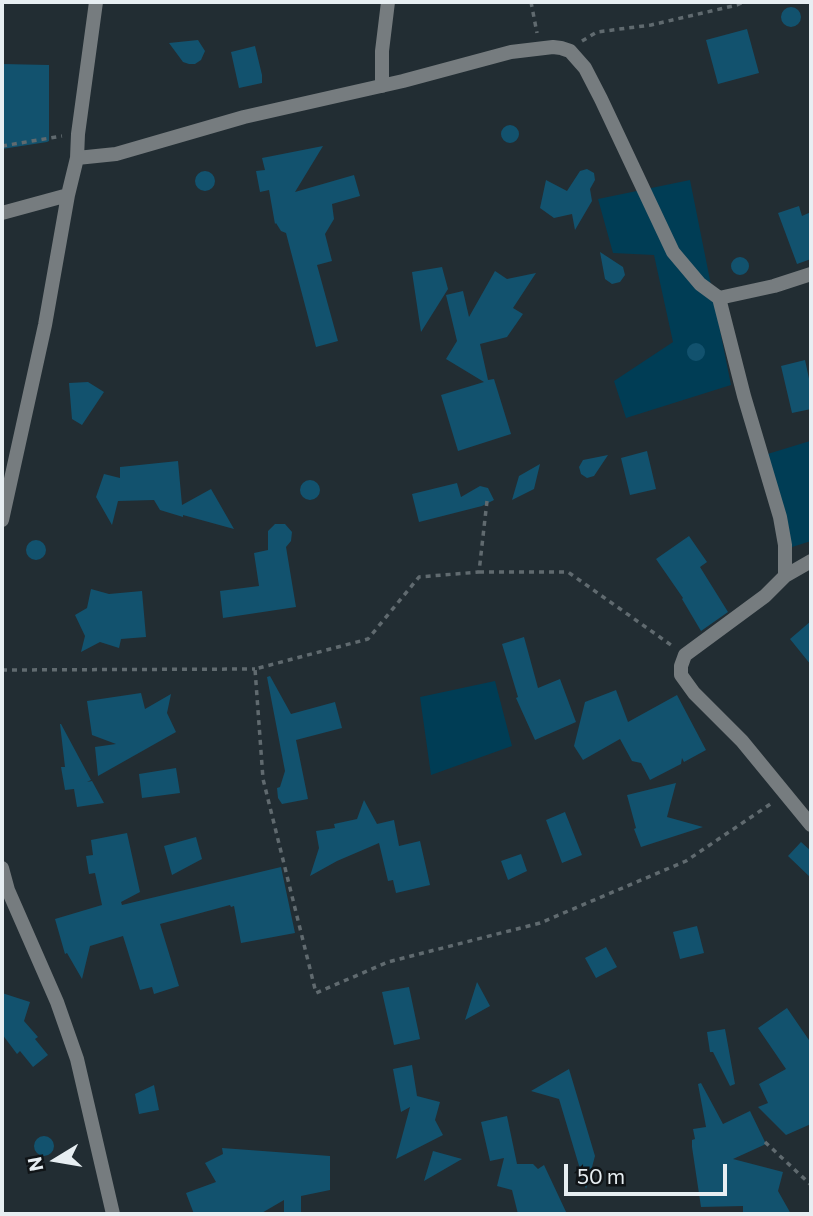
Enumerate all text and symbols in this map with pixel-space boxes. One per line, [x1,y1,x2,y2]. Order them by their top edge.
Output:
north arrow [21,1125,91,1195]
scale bar [568,1150,731,1194]
text: N [22,1155,48,1173]
text: 50 m [577,1163,625,1188]

